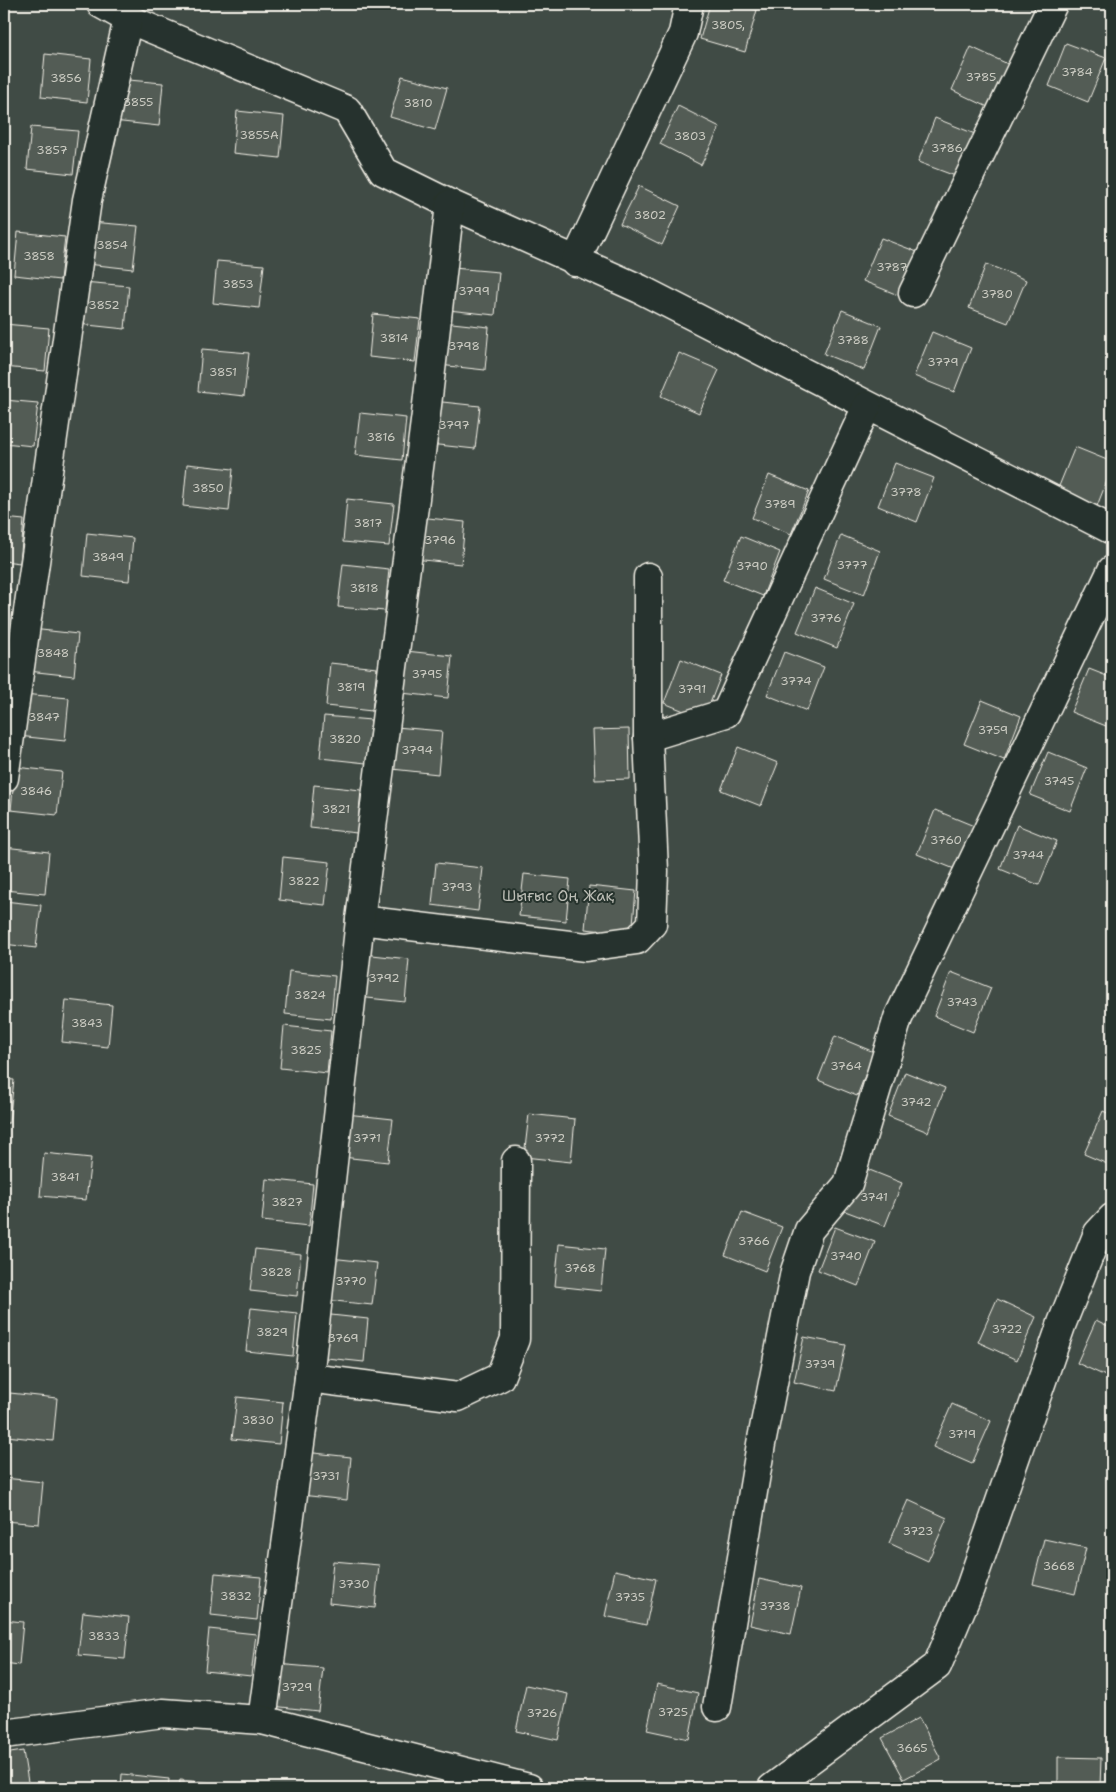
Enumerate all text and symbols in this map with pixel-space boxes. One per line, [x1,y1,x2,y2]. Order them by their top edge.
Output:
house number: 3805, [711,17,745,33]
house number: 3784 [1061,64,1093,80]
house number: 3785 [966,69,996,85]
house number: 3856 [50,70,82,86]
house number: 3855 [123,94,153,110]
house number: 3810 [403,95,433,111]
house number: 3855А [239,127,279,143]
house number: 3803 [674,128,706,144]
house number: 3786 [931,140,963,156]
house number: 3857 [36,142,68,158]
house number: 3802 [634,207,666,223]
house number: 3854 [96,237,128,253]
house number: 3858 [23,248,55,264]
house number: 3787 [876,259,908,275]
house number: 3853 [222,276,254,292]
house number: 3799 [458,283,490,299]
house number: 3780 [981,286,1013,302]
house number: 3852 [88,297,120,313]
house number: 3814 [380,330,408,346]
house number: 3788 [837,332,869,348]
house number: 3798 [448,338,480,354]
house number: 3779 [927,354,959,370]
house number: 3851 [209,364,237,380]
house number: 3797 [438,417,470,433]
house number: 3816 [366,429,396,445]
house number: 3850 [192,480,224,496]
house number: 3778 [890,484,922,500]
house number: 3789 [764,496,796,512]
house number: 3817 [354,515,382,531]
house number: 3796 [424,532,456,548]
house number: 3849 [92,549,124,565]
house number: 3777 [836,557,868,573]
house number: 3790 [736,558,768,574]
house number: 3818 [349,580,379,596]
house number: 3776 [810,610,842,626]
house number: 3848 [37,645,69,661]
house number: 3795 [412,666,442,682]
house number: 3774 [780,673,812,689]
house number: 3819 [337,679,365,695]
house number: 3791 [678,681,706,697]
house number: 3847 [28,709,60,725]
house number: 3759 [978,722,1008,738]
house number: 3820 [329,731,361,747]
house number: 3794 [401,742,433,758]
house number: 3745 [1044,773,1074,789]
house number: 3846 [20,783,52,799]
house number: 3821 [322,801,350,817]
house number: 3760 [930,832,962,848]
house number: 3744 [1012,847,1044,863]
house number: 3822 [288,873,320,889]
house number: 3793 [441,879,473,895]
park label: Шығыс Оң Жақ [502,886,615,906]
house number: 3792 [368,970,400,986]
house number: 3824 [294,987,326,1003]
house number: 3743 [946,994,978,1010]
house number: 3843 [71,1015,103,1031]
house number: 3825 [290,1042,322,1058]
house number: 3764 [830,1058,862,1074]
house number: 3742 [900,1094,932,1110]
house number: 3771 [353,1130,381,1146]
house number: 3772 [535,1130,565,1146]
house number: 3841 [51,1169,79,1185]
house number: 3741 [860,1189,888,1205]
house number: 3827 [271,1194,303,1210]
house number: 3766 [738,1233,770,1249]
house number: 3740 [830,1248,862,1264]
house number: 3768 [564,1260,596,1276]
house number: 3828 [260,1264,292,1280]
house number: 3770 [335,1273,367,1289]
house number: 3722 [992,1321,1022,1337]
house number: 3829 [256,1324,288,1340]
house number: 3769 [327,1330,359,1346]
house number: 3739 [804,1356,836,1372]
house number: 3830 [242,1412,274,1428]
house number: 3719 [948,1426,976,1442]
house number: 3731 [312,1468,340,1484]
house number: 3723 [903,1523,933,1539]
house number: 3668 [1043,1558,1075,1574]
house number: 3730 [338,1576,370,1592]
house number: 3832 [220,1588,252,1604]
house number: 3735 [615,1589,645,1605]
house number: 3738 [759,1598,791,1614]
house number: 3833 [88,1628,120,1644]
house number: 3729 [282,1679,312,1695]
house number: 3725 [658,1704,688,1720]
house number: 3726 [526,1705,558,1721]
house number: 3665 [896,1740,928,1756]

